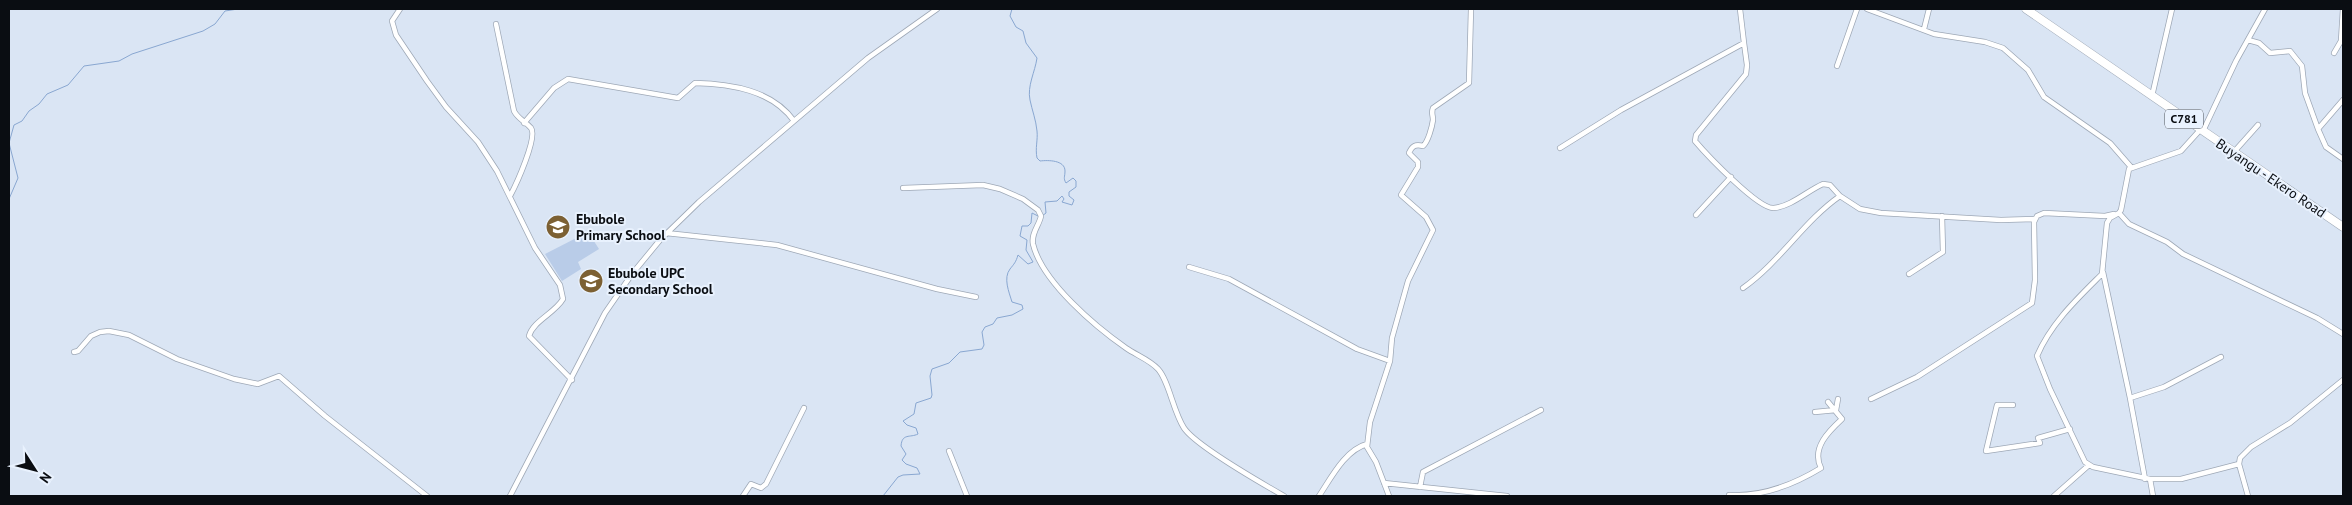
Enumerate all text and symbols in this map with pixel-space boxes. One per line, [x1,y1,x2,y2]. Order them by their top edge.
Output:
road number: C781 [2165,110,2203,128]
street label: Buyangu - Ekero Road [2213,134,2329,222]
place label: Ebubole Primary School [576,210,666,244]
school or university icon: Ebubole Primary School [545,214,571,240]
place label: Ebubole UPC Secondary School [608,264,714,298]
school or university icon: Ebubole UPC Secondary School [578,268,604,294]
north arrow [10,445,60,495]
text: N [36,469,56,487]

